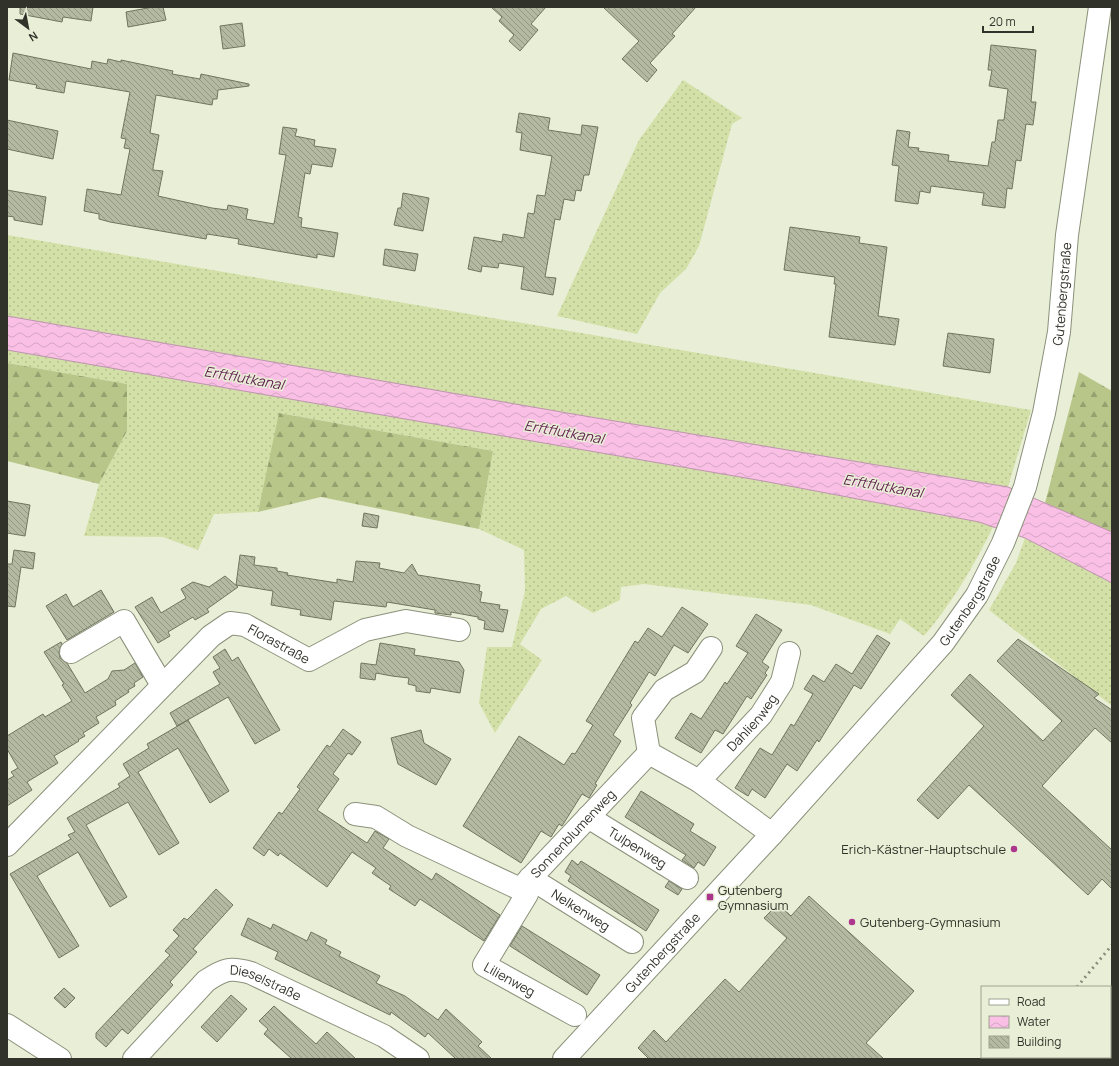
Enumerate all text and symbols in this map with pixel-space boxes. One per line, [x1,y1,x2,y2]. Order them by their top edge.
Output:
north arrow [8,8,48,48]
scale bar [983,8,1033,34]
text: 20 m [989,13,1016,30]
text: N [26,28,41,45]
street label: Gutenbergstraße [1048,241,1075,347]
water label: Erftflutkanal [203,361,287,394]
water label: Erftflutkanal [523,415,607,448]
water label: Erftflutkanal [842,469,926,502]
street label: Gutenbergstraße [935,552,1005,649]
street label: Florastraße [245,619,314,668]
street label: Dahlienweg [723,690,781,755]
street label: Sonnenblumenweg [526,785,619,882]
street label: Tulpenweg [605,823,670,872]
place label: Erich-Kästner-Hauptschule [841,840,1006,858]
marker: Erich-Kästner-Hauptschule [1009,844,1019,854]
place label: Gutenberg Gymnasium [718,881,789,914]
street label: Nelkenweg [548,885,614,935]
marker: Gutenberg Gymnasium [705,892,715,902]
street label: Gutenbergstraße [621,908,704,997]
place label: Gutenberg-Gymnasium [860,913,1000,931]
marker: Gutenberg-Gymnasium [847,917,857,927]
street label: Lilienweg [481,958,539,1001]
street label: Dieselstraße [230,961,305,1005]
legend [981,986,1111,1058]
text: Road [1017,993,1045,1010]
text: Water [1017,1013,1051,1030]
text: Building [1017,1033,1061,1050]

